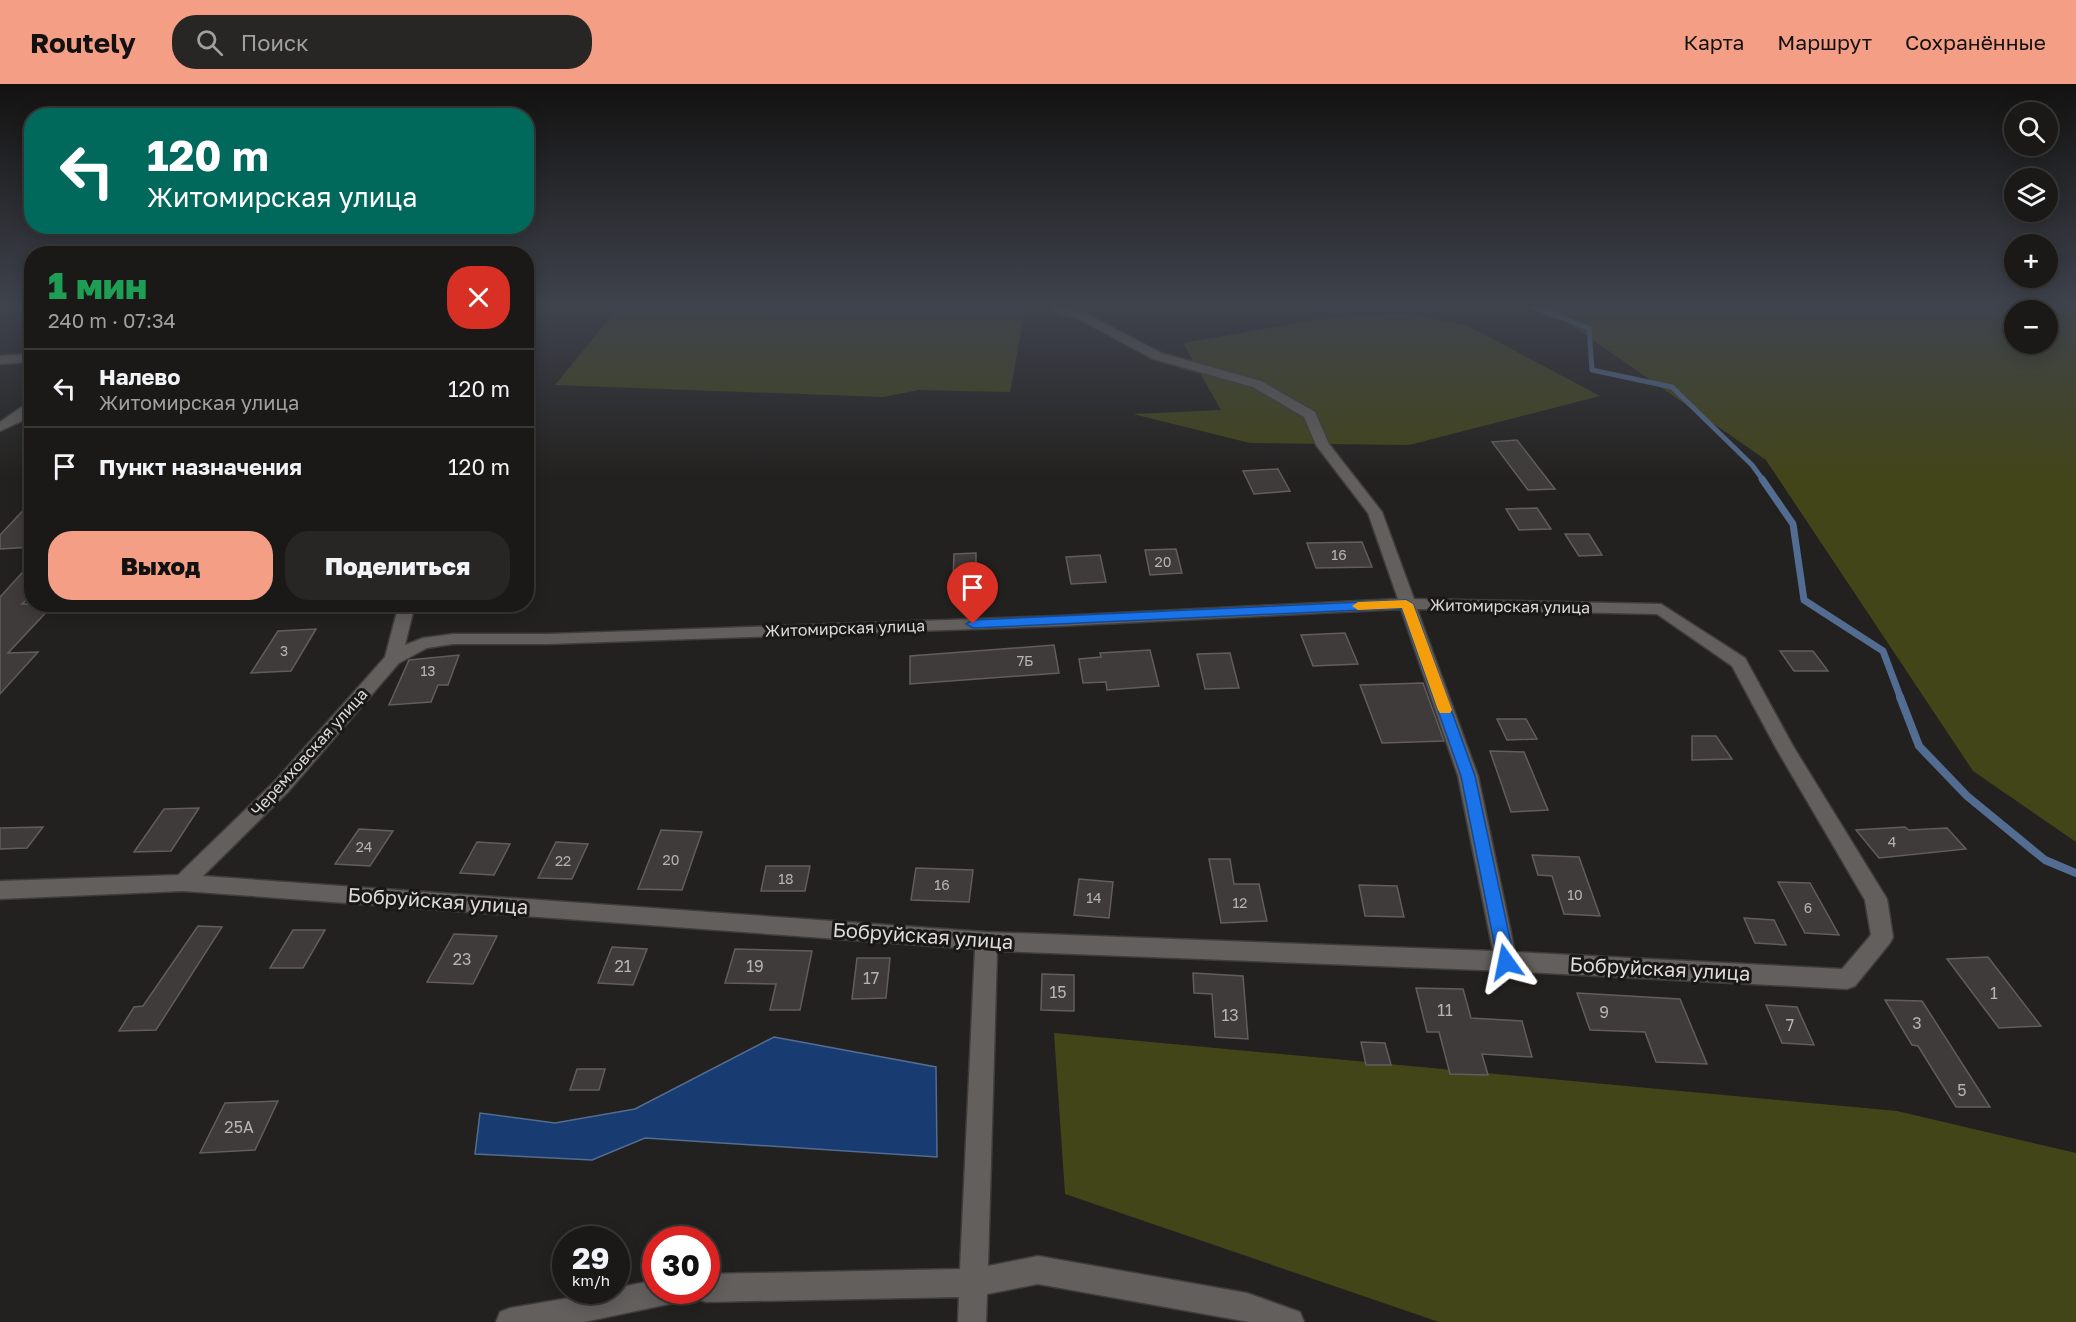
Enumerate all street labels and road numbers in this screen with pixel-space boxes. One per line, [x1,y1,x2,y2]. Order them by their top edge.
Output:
street label: Житомирская улица [1430,595,1590,617]
street label: Житомирская улица [765,615,925,641]
street label: Черемховская улица [247,684,371,820]
street label: Бобруйская улица [347,882,529,918]
street label: Бобруйская улица [832,917,1014,953]
street label: Бобруйская улица [1569,951,1751,985]

